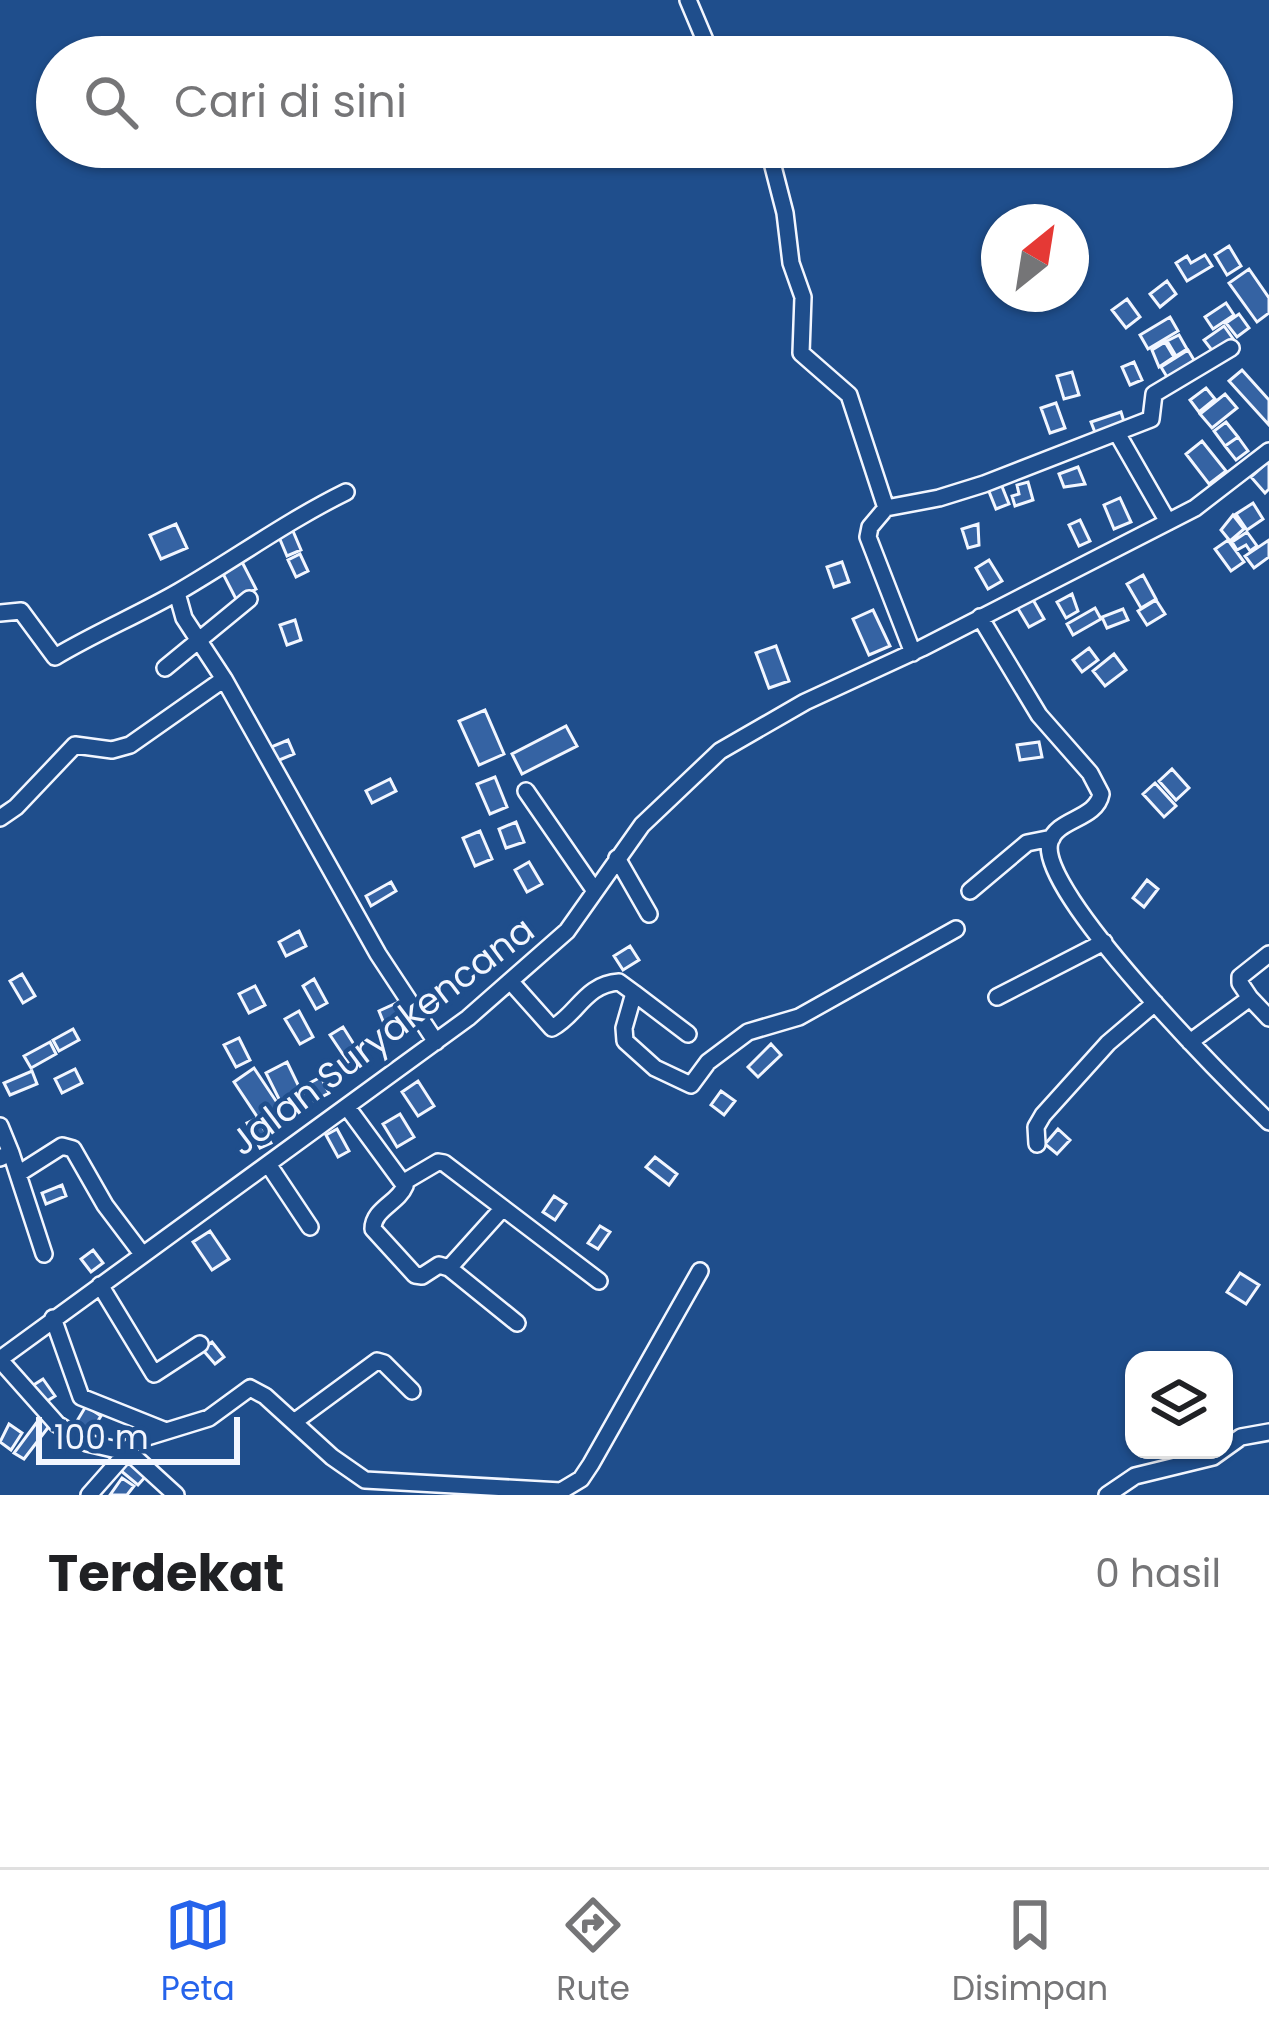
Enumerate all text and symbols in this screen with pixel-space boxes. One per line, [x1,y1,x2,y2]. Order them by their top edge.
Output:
search box [36,36,1233,168]
icon: search [78,69,144,135]
text: Cari di sini [174,70,407,133]
north arrow [981,204,1089,312]
street label: Jalan Suryakencana [219,905,545,1167]
map controls [1125,1351,1233,1459]
button: layers [1125,1351,1233,1459]
scale bar [36,1411,240,1464]
text: 100 m [54,1414,149,1461]
text: Terdekat [48,1537,284,1609]
text: 0 hasil [1095,1546,1221,1601]
tab: Peta [161,1892,235,2014]
tab: Rute [556,1892,630,2014]
tab: Disimpan [952,1892,1108,2014]

